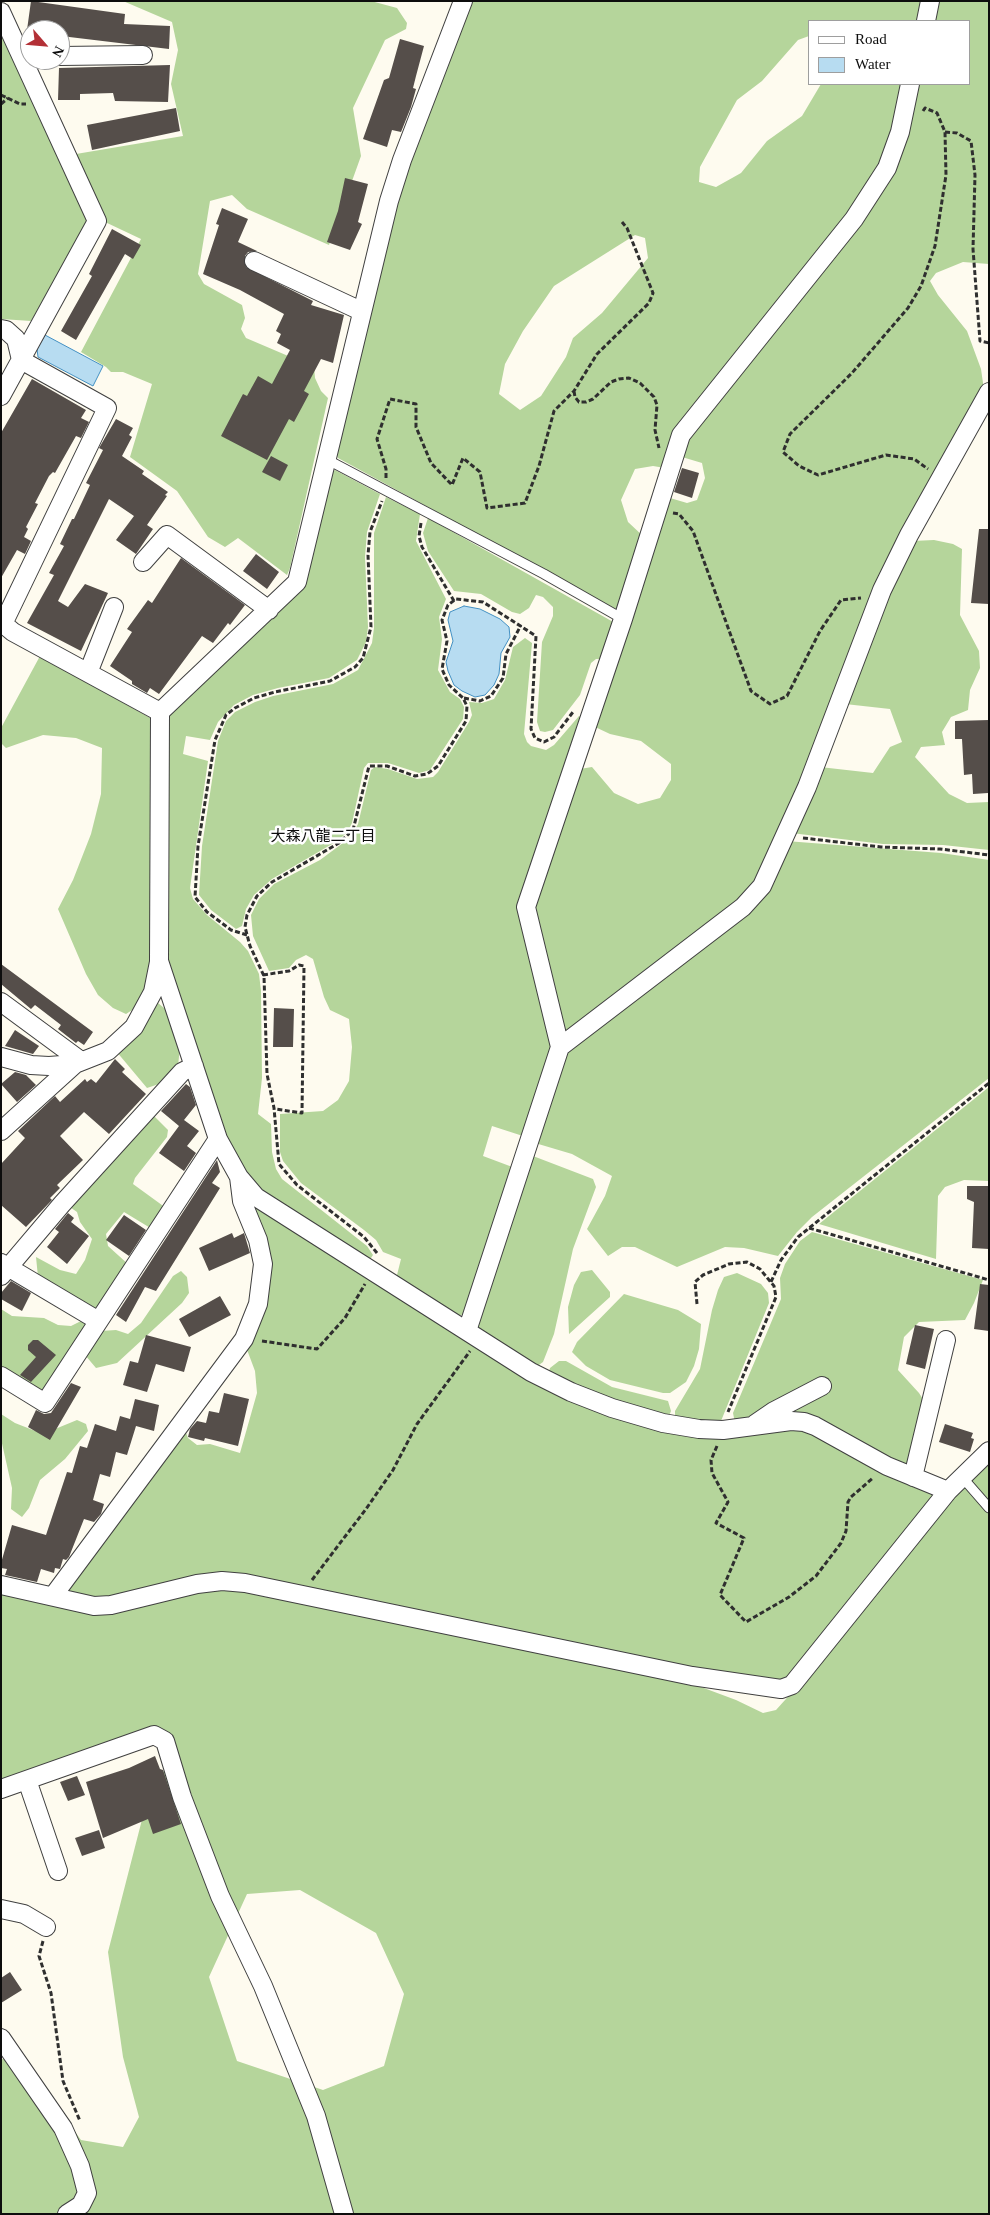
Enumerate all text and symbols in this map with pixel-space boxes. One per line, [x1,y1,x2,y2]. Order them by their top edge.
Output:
north arrow [20,20,70,70]
legend [808,20,970,85]
text: Road [855,31,887,47]
text: N [49,44,67,59]
text: Water [855,56,890,72]
district label: 大森八龍二丁目 [271,828,375,846]

